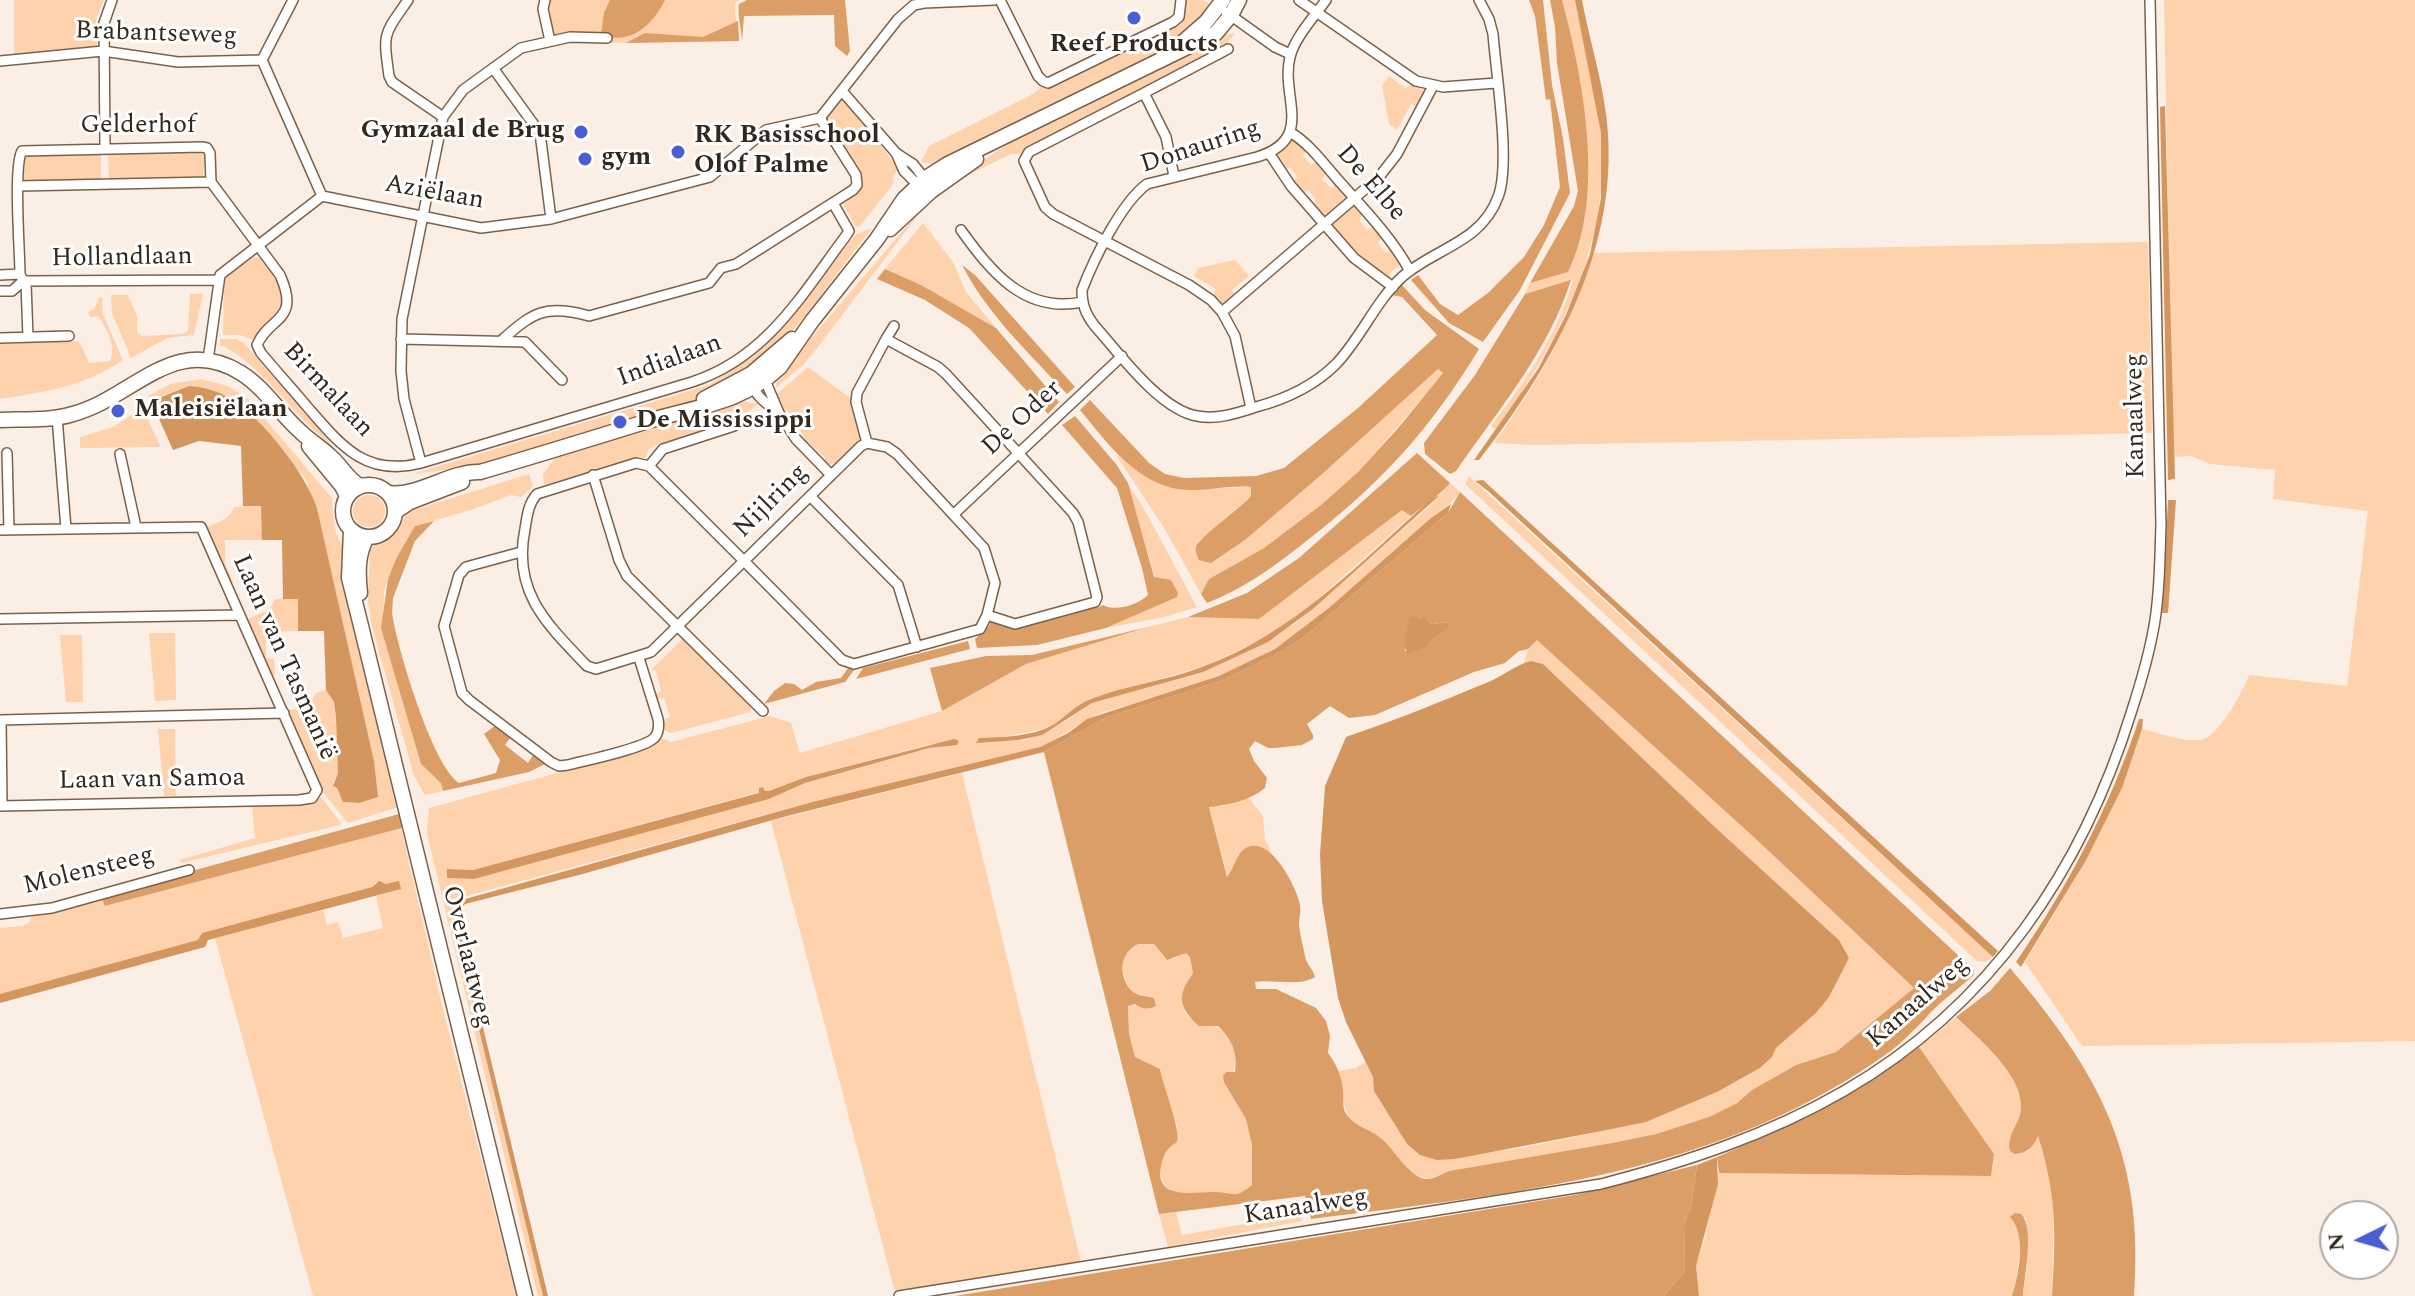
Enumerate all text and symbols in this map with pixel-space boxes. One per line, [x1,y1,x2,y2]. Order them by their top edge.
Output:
marker: Reef Products [1125,9,1143,27]
street label: Brabantseweg [74,17,238,53]
place label: Reef Products [1050,30,1218,62]
street label: Gelderhof [80,111,196,143]
street label: Donauring [1137,114,1265,182]
place label: Gymzaal de Brug [361,116,565,148]
place label: RK Basisschool Olof Palme [694,121,880,182]
marker: Gymzaal de Brug [572,123,590,141]
street label: De Elbe [1328,139,1412,229]
place label: gym [601,143,651,175]
marker: RK Basisschool Olof Palme [669,143,687,161]
marker: gym [576,150,594,168]
street label: Aziëlaan [382,170,486,218]
street label: Hollandlaan [51,242,193,276]
street label: Indialaan [614,329,726,395]
street label: Birmalaan [275,337,379,445]
street label: Kanaalweg [2120,353,2154,479]
street label: De Oder [977,374,1069,464]
place label: Maleisiëlaan [134,395,287,427]
marker: Maleisiëlaan [109,402,127,420]
place label: De Mississippi [636,406,812,438]
marker: De Mississippi [611,413,629,431]
street label: Nijlring [728,458,816,546]
street label: Laan van Tasmanië [224,551,342,765]
street label: Laan van Samoa [58,764,246,798]
street label: Molensteeg [20,841,158,903]
street label: Overlaatweg [433,883,499,1031]
street label: Kanaalweg [1862,950,1976,1056]
street label: Kanaalweg [1242,1183,1370,1233]
north arrow [2319,1200,2399,1280]
text: N [2319,1232,2354,1252]

